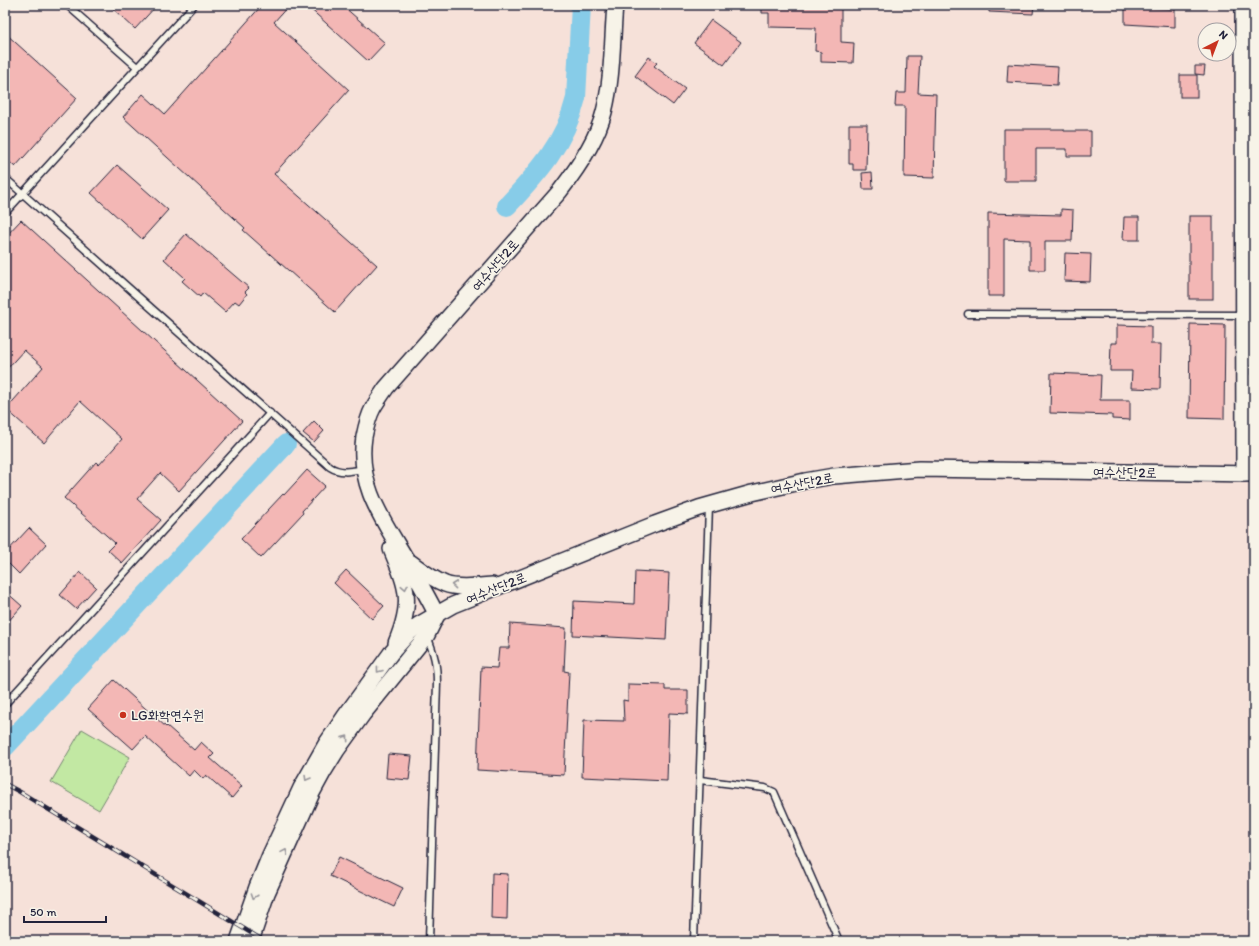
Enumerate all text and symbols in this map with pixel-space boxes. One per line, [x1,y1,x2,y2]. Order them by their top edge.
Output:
north arrow [1197,22,1237,62]
text: N [1216,28,1230,42]
street label: 여수산단2로 [468,236,523,295]
street label: 여수산단2로 [1093,463,1157,482]
street label: 여수산단2로 [769,469,835,498]
street label: 여수산단2로 [463,569,529,608]
one-way arrow [451,581,457,590]
one-way arrow [400,584,409,590]
one-way arrow [377,665,384,672]
place label: LG화학연수원 [131,707,204,724]
marker: LG화학연수원 [118,710,128,720]
one-way arrow [341,735,349,742]
one-way arrow [304,774,311,781]
one-way arrow [280,849,288,857]
one-way arrow [250,892,258,899]
scale bar [24,898,106,924]
text: 50 m [30,905,56,919]

